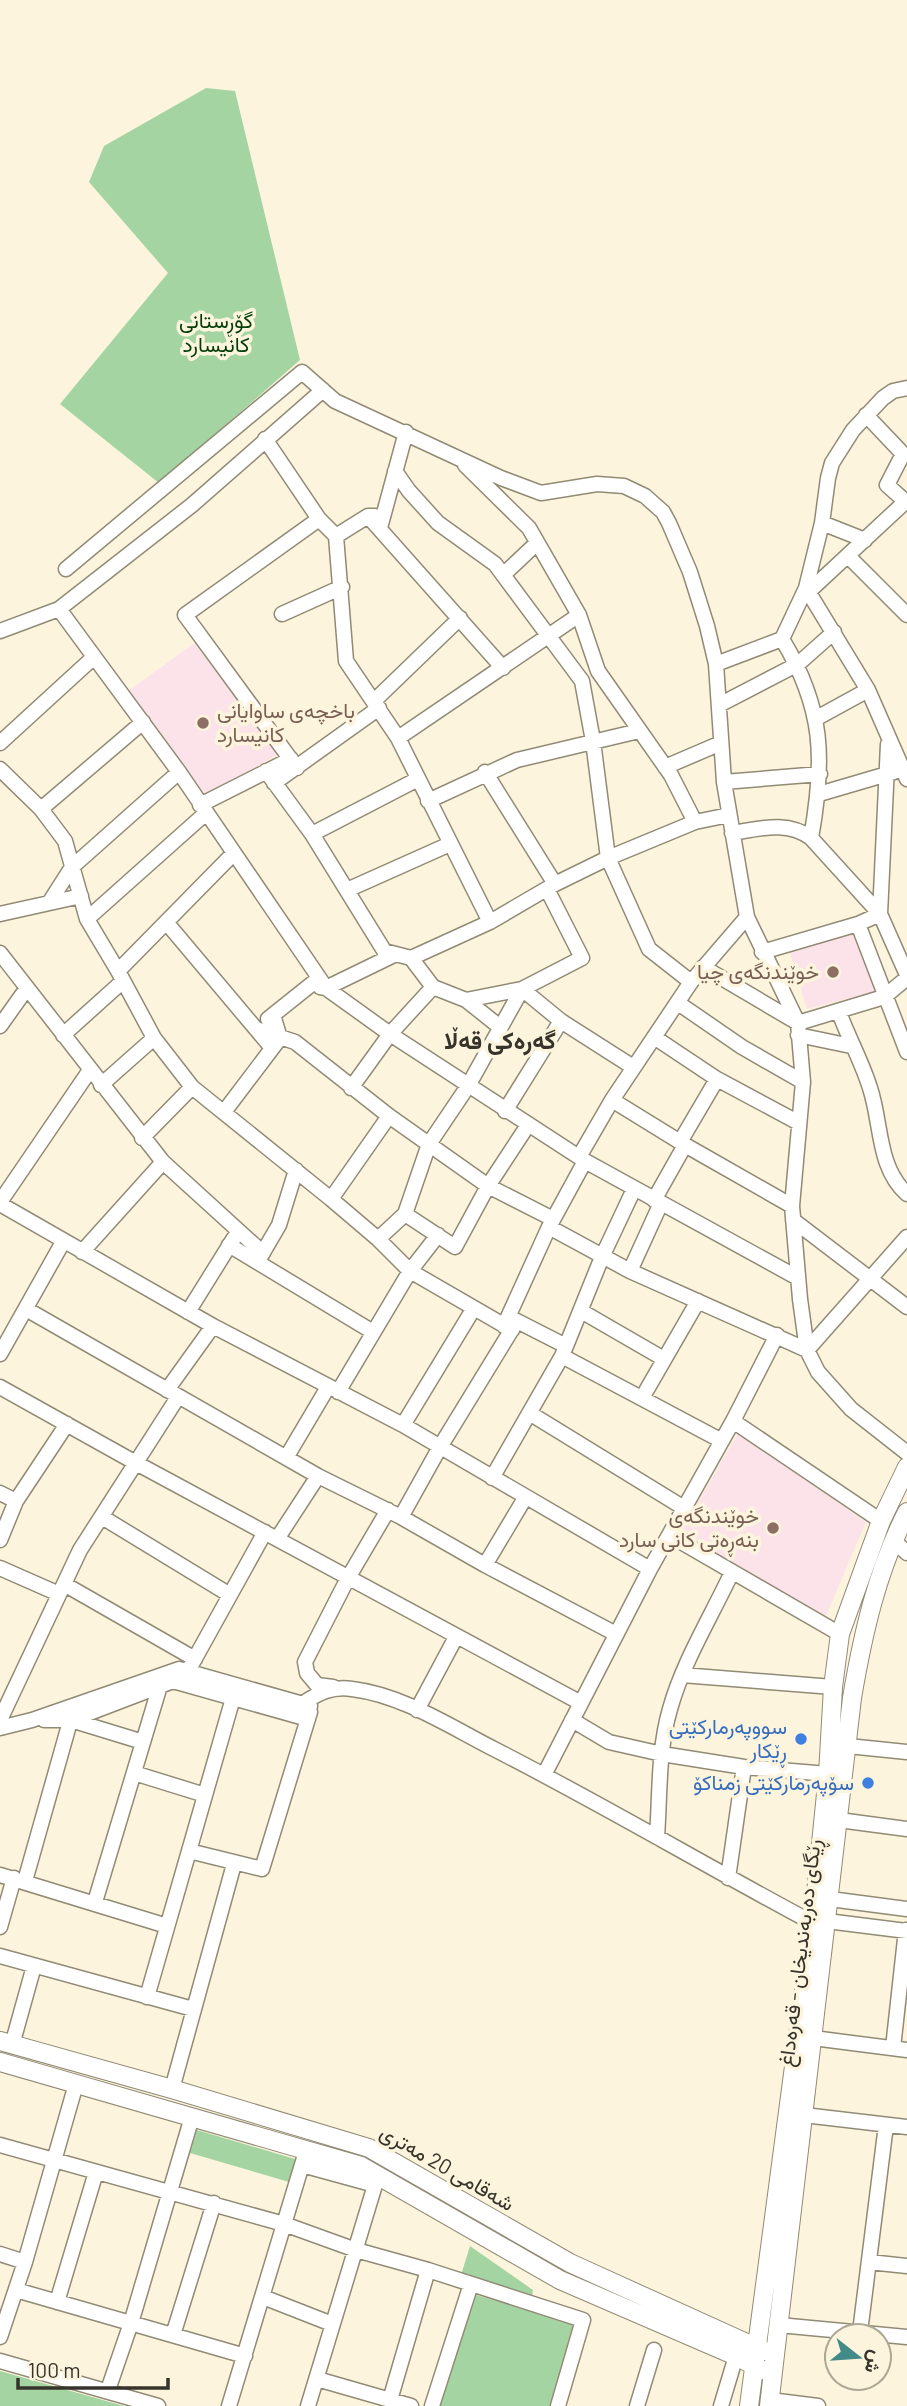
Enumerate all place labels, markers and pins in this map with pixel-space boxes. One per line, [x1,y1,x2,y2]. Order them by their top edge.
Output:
place label: باخچەی ساوایانی کانیسارد [217,697,355,748]
marker: باخچەی ساوایانی کانیسارد [195,715,211,731]
place label: خوێندنگەی چیا [697,958,819,986]
marker: خوێندنگەی چیا [825,964,841,980]
place label: خوێندنگەی بنەڕەتی کانی سارد [619,1502,759,1557]
marker: خوێندنگەی بنەڕەتی کانی سارد [765,1520,781,1536]
place label: سووپەرمارکێتی ڕێکار [669,1713,787,1768]
marker: سووپەرمارکێتی ڕێکار [793,1731,809,1747]
place label: سۆپەرمارکێتی زمناکۆ [693,1769,854,1797]
marker: سۆپەرمارکێتی زمناکۆ [860,1775,876,1791]

